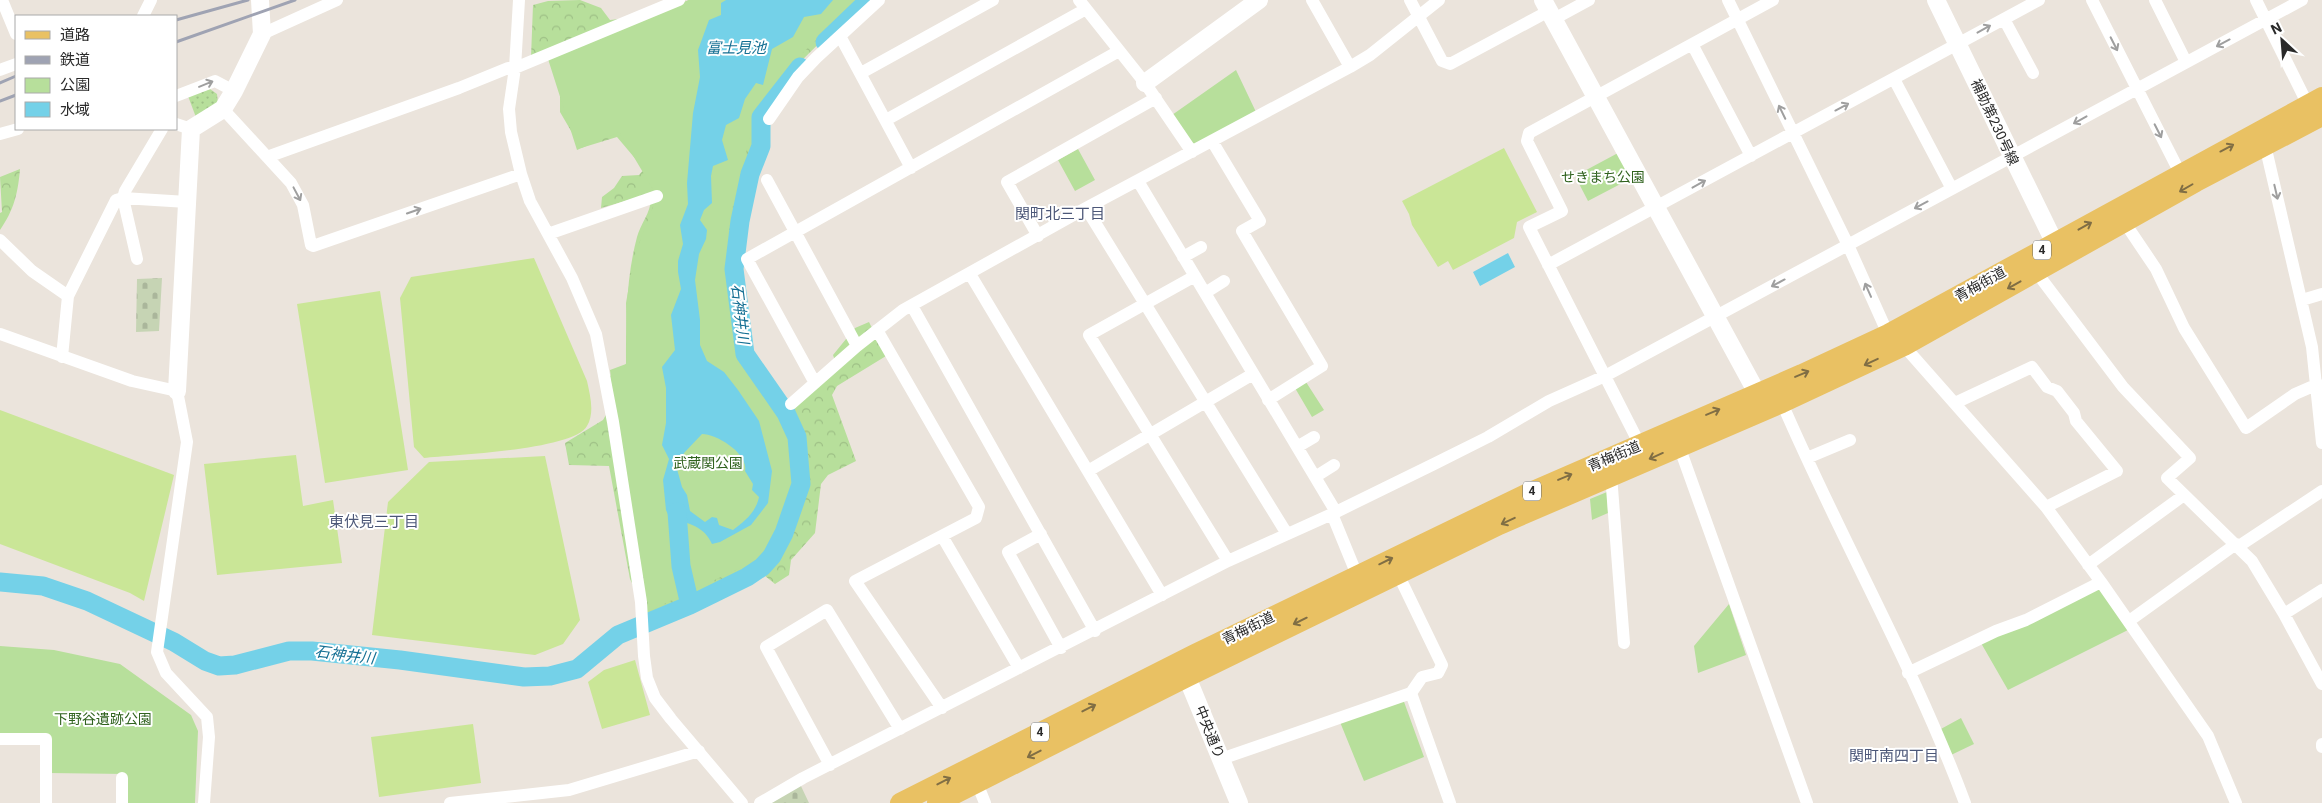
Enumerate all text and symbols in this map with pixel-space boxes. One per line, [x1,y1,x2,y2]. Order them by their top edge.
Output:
legend [15,15,178,130]
north arrow [2257,15,2307,65]
text: N [2268,19,2284,38]
one-way arrow [1977,24,1992,34]
text: 道路 [60,26,90,44]
one-way arrow [2109,36,2119,51]
one-way arrow [2216,38,2230,48]
water label: 富士見池 [706,39,768,57]
text: 鉄道 [60,51,90,69]
text: 公園 [60,76,90,94]
street label: 補助第230号線 [1968,76,2022,168]
one-way arrow [198,79,213,88]
text: 水域 [60,101,90,119]
one-way arrow [1834,102,1849,112]
one-way arrow [1777,105,1786,120]
one-way arrow [2072,115,2087,125]
one-way arrow [2154,123,2163,138]
one-way arrow [2220,143,2235,153]
park label: せきまち公園 [1561,169,1645,185]
one-way arrow [1691,179,1706,189]
one-way arrow [2180,183,2194,193]
one-way arrow [2272,184,2281,200]
one-way arrow [293,187,303,201]
one-way arrow [1915,201,1929,211]
district label: 関町北三丁目 [1015,205,1105,223]
one-way arrow [406,206,422,215]
one-way arrow [2077,221,2092,231]
road number: 4 [2033,240,2051,260]
street label: 青梅街道 [1952,263,2008,305]
one-way arrow [1772,278,1786,288]
one-way arrow [2007,280,2022,290]
water label: 石神井川 [727,283,753,347]
one-way arrow [1862,283,1872,298]
one-way arrow [1864,358,1879,367]
one-way arrow [1794,369,1809,379]
one-way arrow [1706,406,1721,415]
street label: 青梅街道 [1585,438,1643,474]
one-way arrow [1649,451,1664,461]
park label: 武蔵関公園 [673,455,743,471]
one-way arrow [1557,472,1572,482]
road number: 4 [1523,482,1541,501]
district label: 東伏見三丁目 [329,513,419,531]
one-way arrow [1500,516,1515,526]
one-way arrow [1378,556,1393,565]
street label: 青梅街道 [1219,609,1277,647]
one-way arrow [1293,617,1308,627]
water label: 石神井川 [314,642,378,668]
one-way arrow [1081,702,1096,712]
street label: 中央通り [1192,703,1228,761]
park label: 下野谷遺跡公園 [54,711,152,727]
road number: 4 [1031,722,1049,742]
district label: 関町南四丁目 [1849,747,1939,765]
one-way arrow [1027,750,1042,759]
one-way arrow [936,776,951,786]

